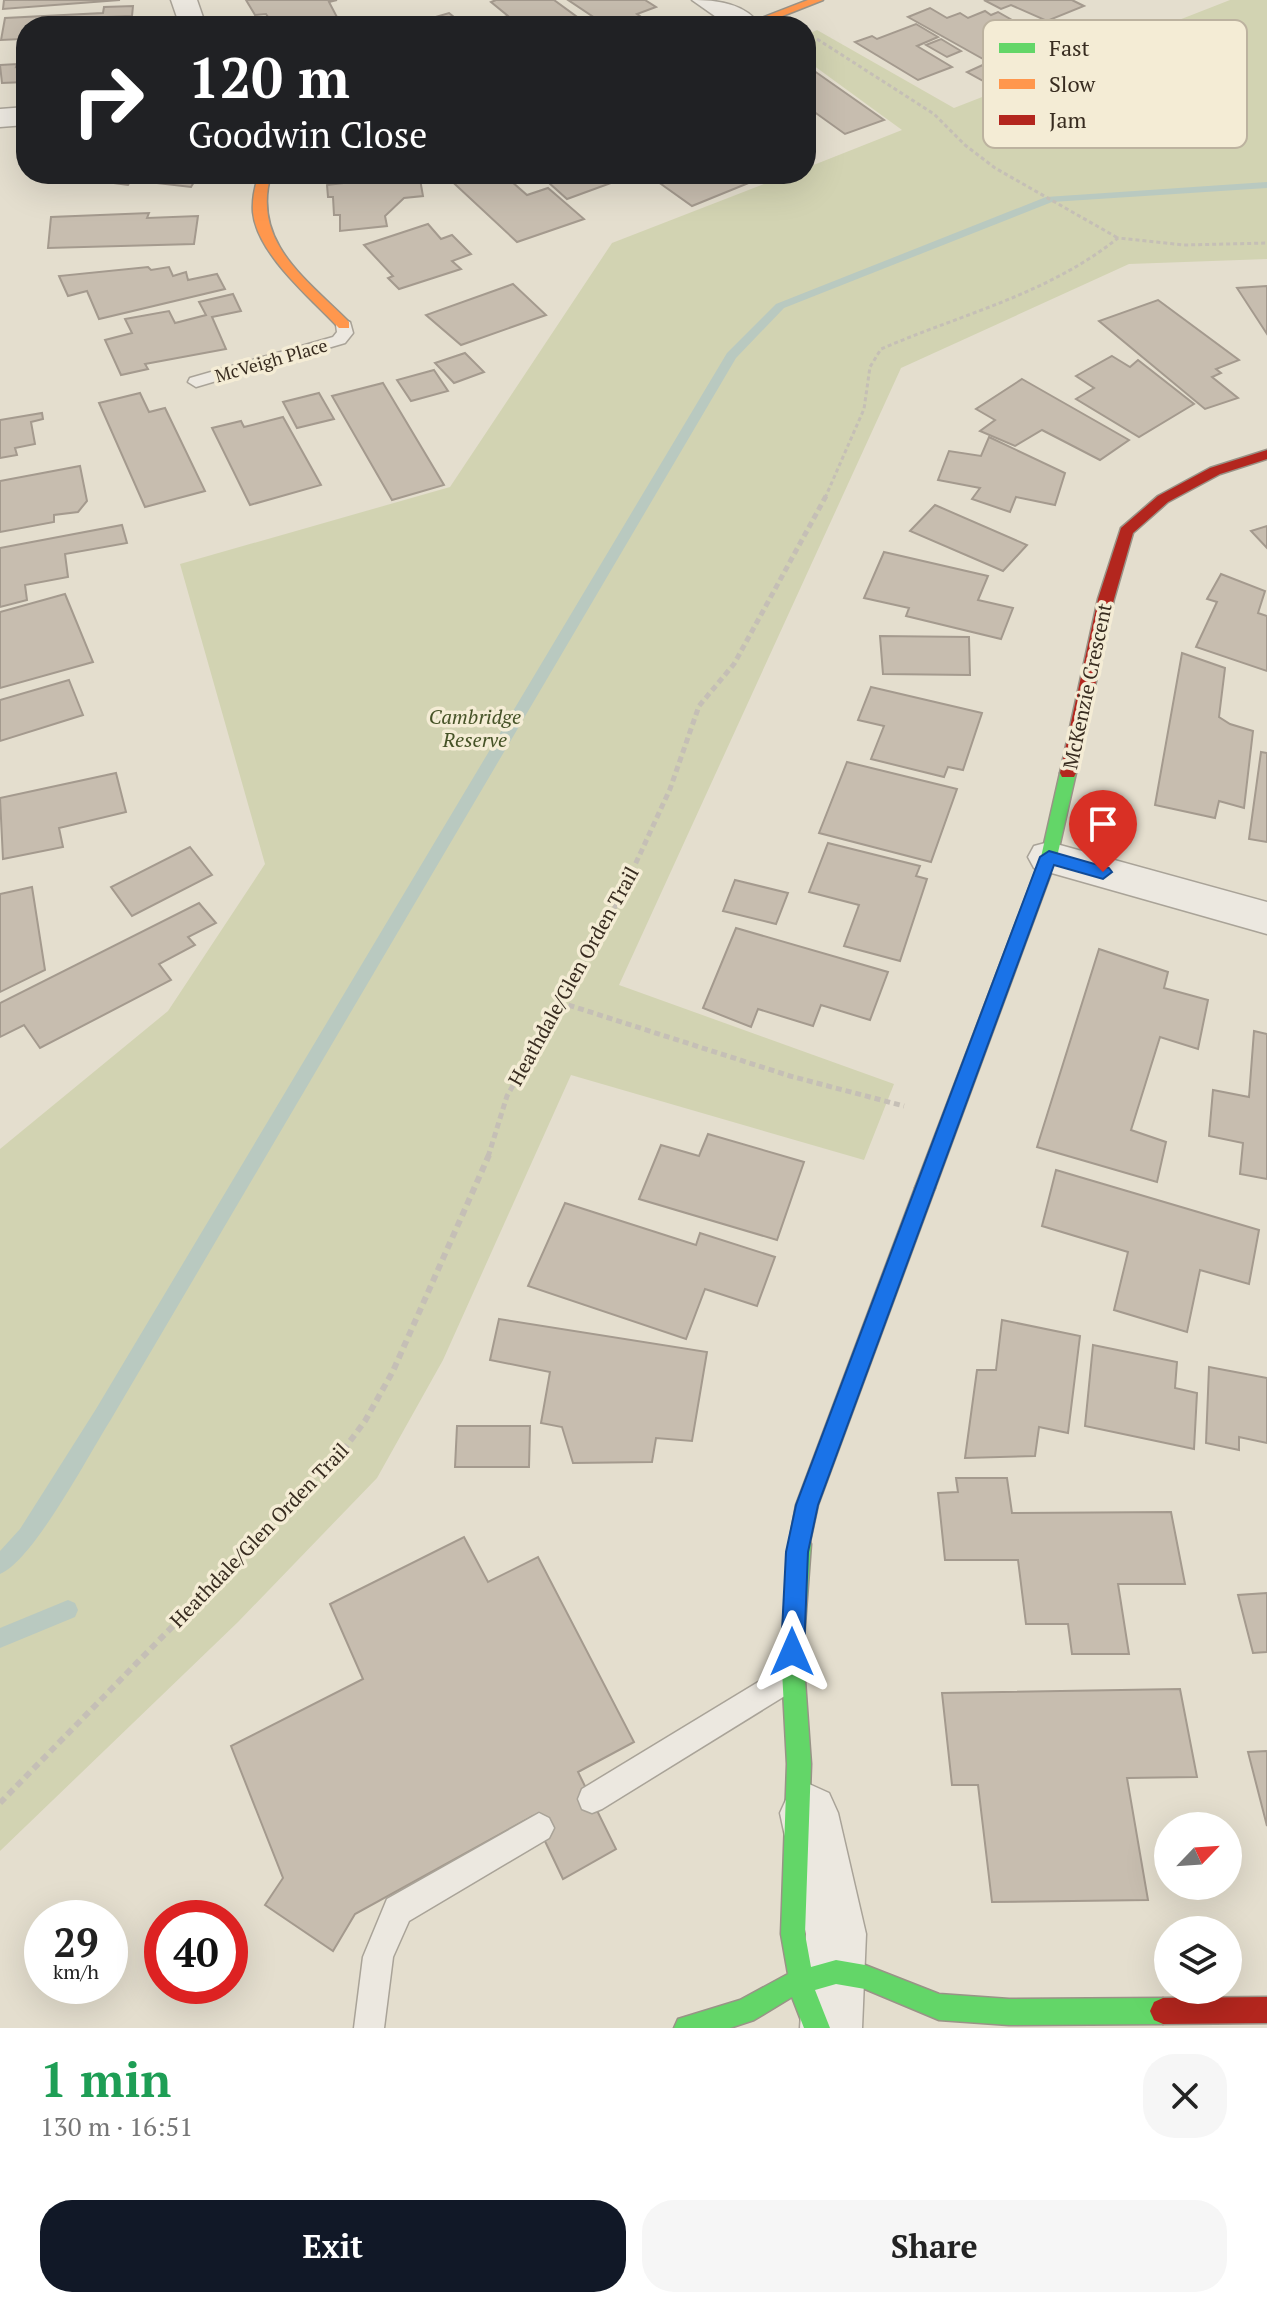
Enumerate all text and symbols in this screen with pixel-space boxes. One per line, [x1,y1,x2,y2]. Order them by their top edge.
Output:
legend [983,20,1247,148]
text: Fast [1049,33,1090,62]
text: 120 m [188,40,350,114]
icon: right [56,48,160,152]
text: Slow [1049,69,1096,98]
text: Jam [1049,105,1087,134]
text: Goodwin Close [188,111,427,158]
street label: McVeigh Place [212,332,330,388]
street label: McKenzie Crescent [1056,600,1118,771]
park label: Cambridge Reserve [429,703,521,753]
pin [1069,790,1137,872]
icon: arrive [1081,802,1125,846]
street label: Heathdale/Glen Orden Trail [501,862,645,1090]
street label: Heathdale/Glen Orden Trail [164,1437,354,1633]
position arrow [750,1610,834,1694]
north arrow [1154,1812,1242,1900]
map controls [1154,1812,1242,2004]
speed limit sign: 40 [144,1900,248,2004]
text: 29 [53,1915,99,1968]
button: layers [1154,1916,1242,2004]
text: km/h [53,1958,99,1985]
text: 1 min [40,2047,171,2111]
button: close [1143,2054,1227,2138]
text: 130 m · 16:51 [40,2109,193,2143]
button: Exit [40,2200,626,2292]
button: Share [642,2200,1227,2292]

